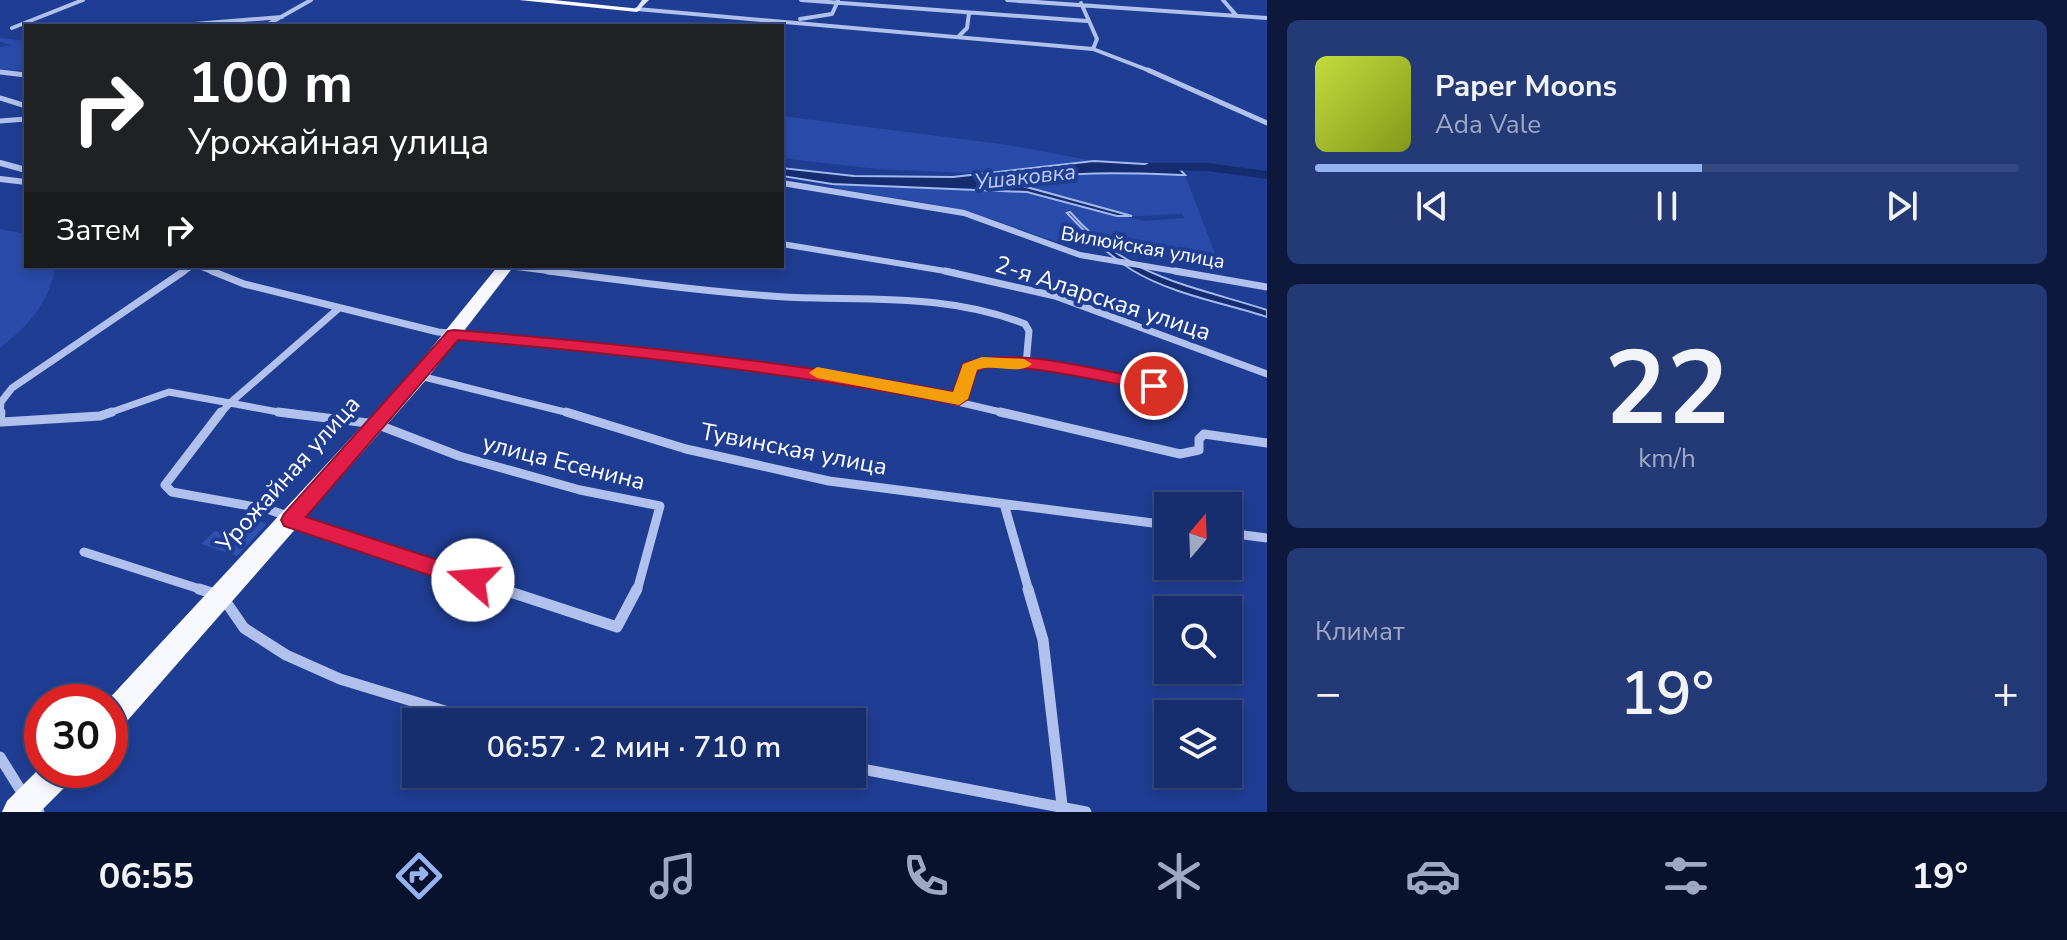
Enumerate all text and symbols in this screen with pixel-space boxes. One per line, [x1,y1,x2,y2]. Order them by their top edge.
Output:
text: 100 m [188,45,353,122]
icon: right [56,56,160,160]
text: Paper Moons [1435,66,1617,107]
text: Ada Vale [1435,107,1541,142]
text: Урожайная улица [188,118,489,167]
water label: Ушаковка [973,157,1077,197]
icon: previous [1410,184,1454,228]
icon: pause [1645,184,1689,228]
icon: next [1880,184,1924,228]
icon: right [157,208,201,252]
text: Затем [56,210,141,251]
street label: Вилюйская улица [1059,220,1227,275]
street label: 2-я Аларская улица [991,248,1215,348]
text: 22 [1605,318,1729,460]
pin [1120,352,1188,420]
icon: arrive [1132,364,1176,408]
street label: Урожайная улица [208,389,367,560]
street label: Тувинская улица [698,415,890,483]
street label: улица Есенина [479,426,649,498]
text: km/h [1638,441,1696,476]
north arrow [1154,492,1242,580]
map controls [1154,492,1242,788]
position arrow [431,538,515,622]
button: search [1154,596,1242,684]
text: Климат [1315,614,1404,649]
text: 19° [1620,653,1714,735]
text: − [1315,664,1341,724]
text: + [1993,664,2019,724]
speed limit sign: 30 [24,684,128,788]
button: layers [1154,700,1242,788]
text: 06:57 · 2 мин · 710 m [487,727,781,768]
icon: directions [391,848,447,904]
icon: music [645,848,701,904]
icon: phone [898,848,954,904]
icon: climate [1151,848,1207,904]
icon: car [1405,848,1461,904]
icon: filters [1658,848,1714,904]
text: 06:55 [99,852,194,901]
text: 19° [1911,852,1968,901]

